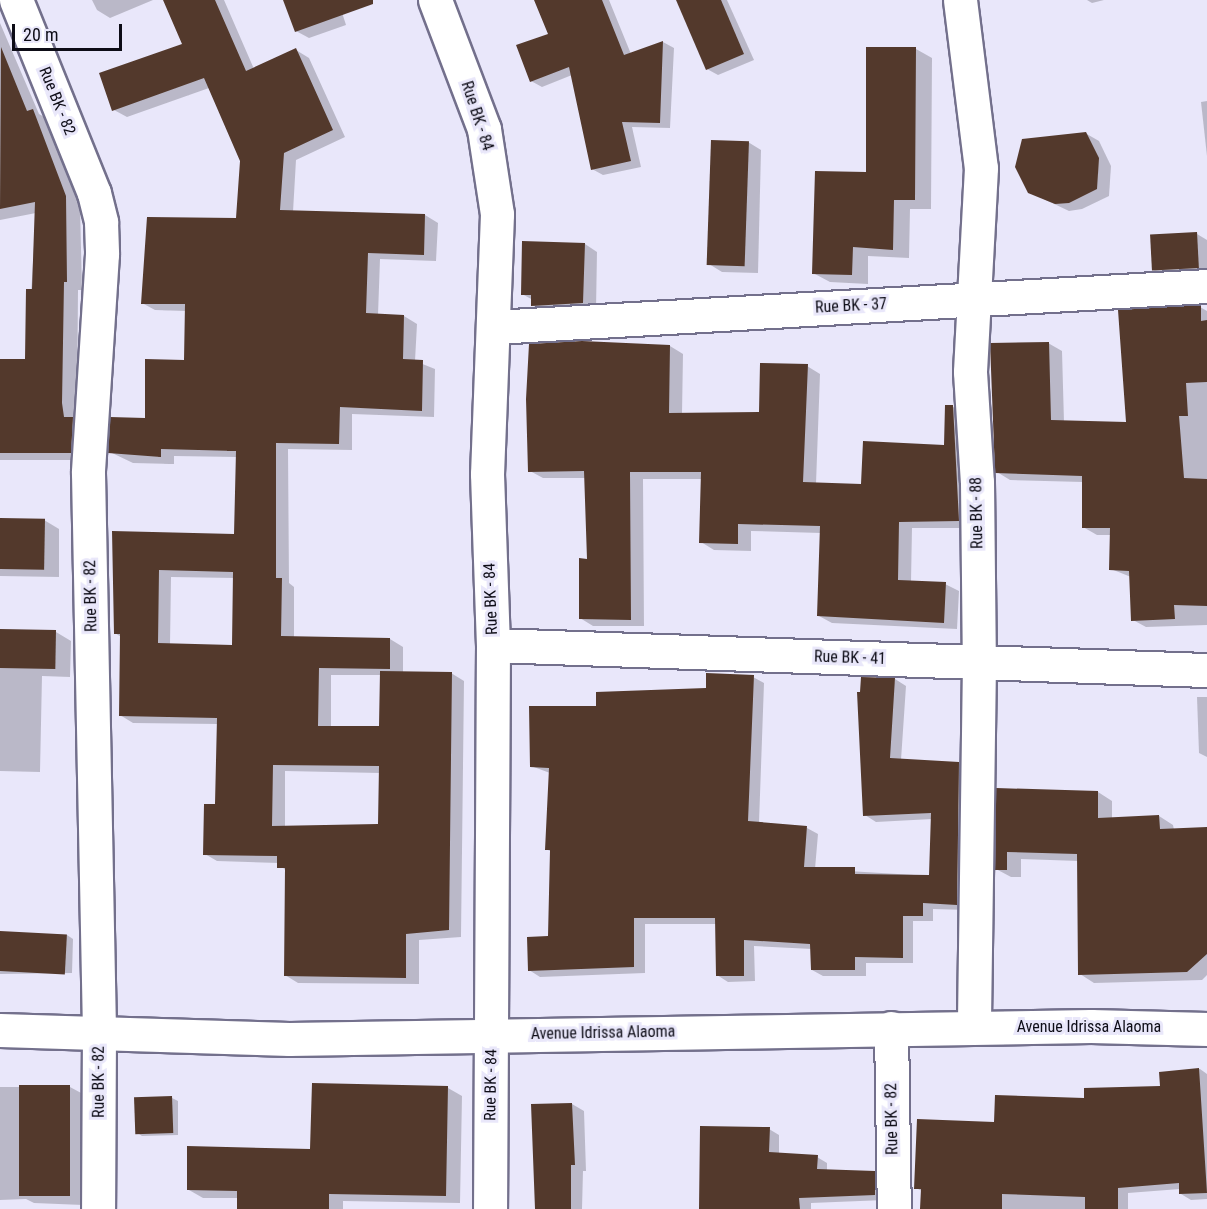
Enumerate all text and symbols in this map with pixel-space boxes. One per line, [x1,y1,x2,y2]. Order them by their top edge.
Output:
scale bar [15,12,124,50]
text: 20 m [23,24,58,45]
street label: Rue BK - 82 [35,64,79,138]
street label: Rue BK - 84 [457,79,497,153]
street label: Rue BK - 37 [815,295,887,317]
street label: Rue BK - 88 [967,477,987,549]
street label: Rue BK - 82 [81,560,101,632]
street label: Rue BK - 84 [480,563,502,635]
street label: Rue BK - 41 [814,647,886,669]
street label: Avenue Idrissa Alaoma [1017,1017,1161,1037]
street label: Avenue Idrissa Alaoma [531,1022,675,1044]
street label: Rue BK - 82 [89,1046,109,1118]
street label: Rue BK - 84 [481,1049,501,1121]
street label: Rue BK - 82 [882,1083,902,1155]

